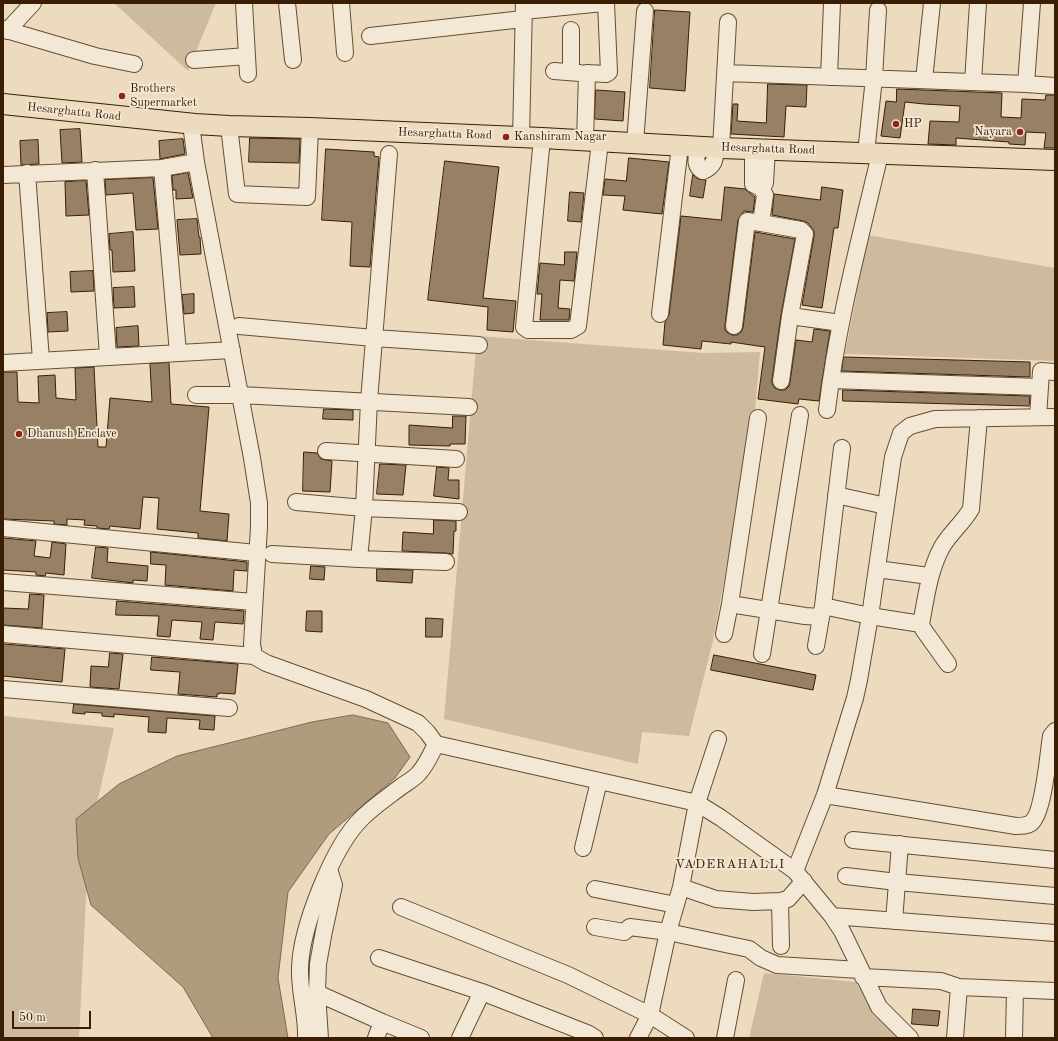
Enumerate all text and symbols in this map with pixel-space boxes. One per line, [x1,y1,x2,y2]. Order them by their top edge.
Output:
place label: Brothers Supermarket [130,82,197,110]
marker: Brothers Supermarket [117,91,127,101]
street label: Hesarghatta Road [26,100,122,124]
place label: HP [904,117,922,131]
marker: HP [891,119,901,129]
street label: Hesarghatta Road [398,125,492,143]
place label: Nayara [974,125,1012,139]
marker: Nayara [1015,127,1025,137]
place label: Kanshiram Nagar [514,130,607,144]
marker: Kanshiram Nagar [501,132,511,142]
street label: Hesarghatta Road [721,140,815,158]
place label: Dhanush Enclave [27,427,117,441]
marker: Dhanush Enclave [14,429,24,439]
district label: VADERAHALLI [675,857,785,873]
scale bar [14,1003,93,1029]
text: 50 m [19,1012,46,1024]

